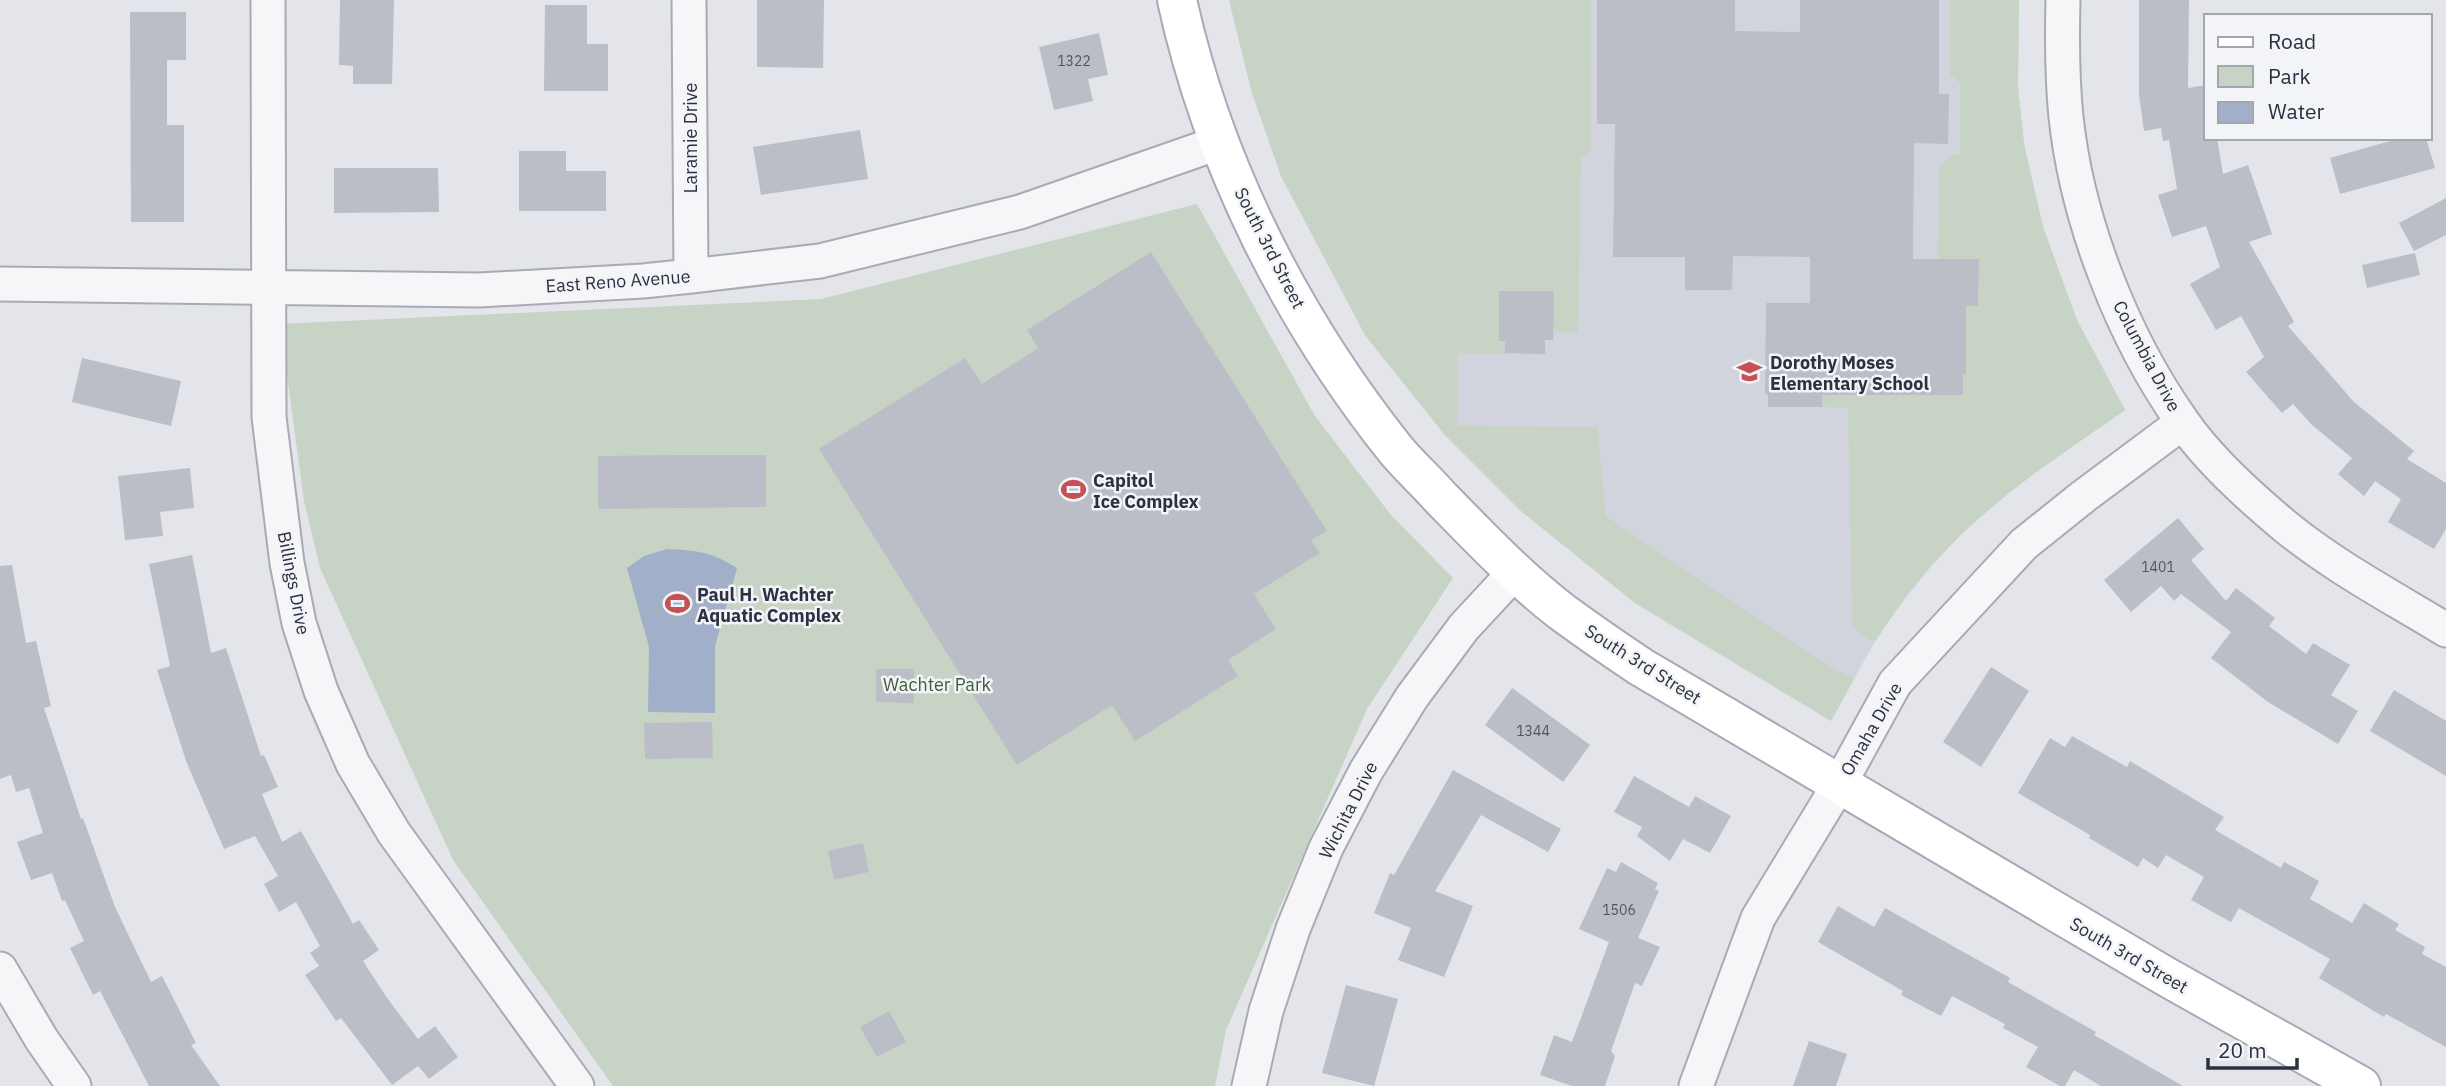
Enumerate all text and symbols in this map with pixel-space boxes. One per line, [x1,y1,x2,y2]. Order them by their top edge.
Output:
legend [2204,14,2432,140]
text: Road [2268,27,2316,55]
house number: 1322 [1057,52,1091,70]
text: Park [2268,62,2311,90]
street label: Laramie Drive [679,82,702,193]
text: Water [2268,97,2325,125]
street label: South 3rd Street [1230,184,1310,312]
street label: East Reno Avenue [545,264,691,298]
street label: Columbia Drive [2108,296,2186,416]
place label: Dorothy Moses Elementary School [1770,351,1929,395]
school or university icon: Dorothy Moses Elementary School [1736,358,1764,386]
place label: Capitol Ice Complex [1093,469,1199,513]
sports icon: Capitol Ice Complex [1059,476,1087,504]
street label: Billings Drive [273,529,315,637]
house number: 1401 [2141,558,2175,576]
place label: Paul H. Wachter Aquatic Complex [697,583,841,627]
sports icon: Paul H. Wachter Aquatic Complex [663,590,691,618]
street label: South 3rd Street [1581,619,1705,709]
park label: Wachter Park [883,673,992,696]
street label: Omaha Drive [1835,678,1907,780]
house number: 1344 [1516,722,1550,740]
street label: Wichita Drive [1314,757,1382,863]
house number: 1506 [1602,901,1636,919]
street label: South 3rd Street [2066,912,2192,998]
scale bar [2208,1026,2297,1070]
text: 20 m [2218,1036,2267,1064]

